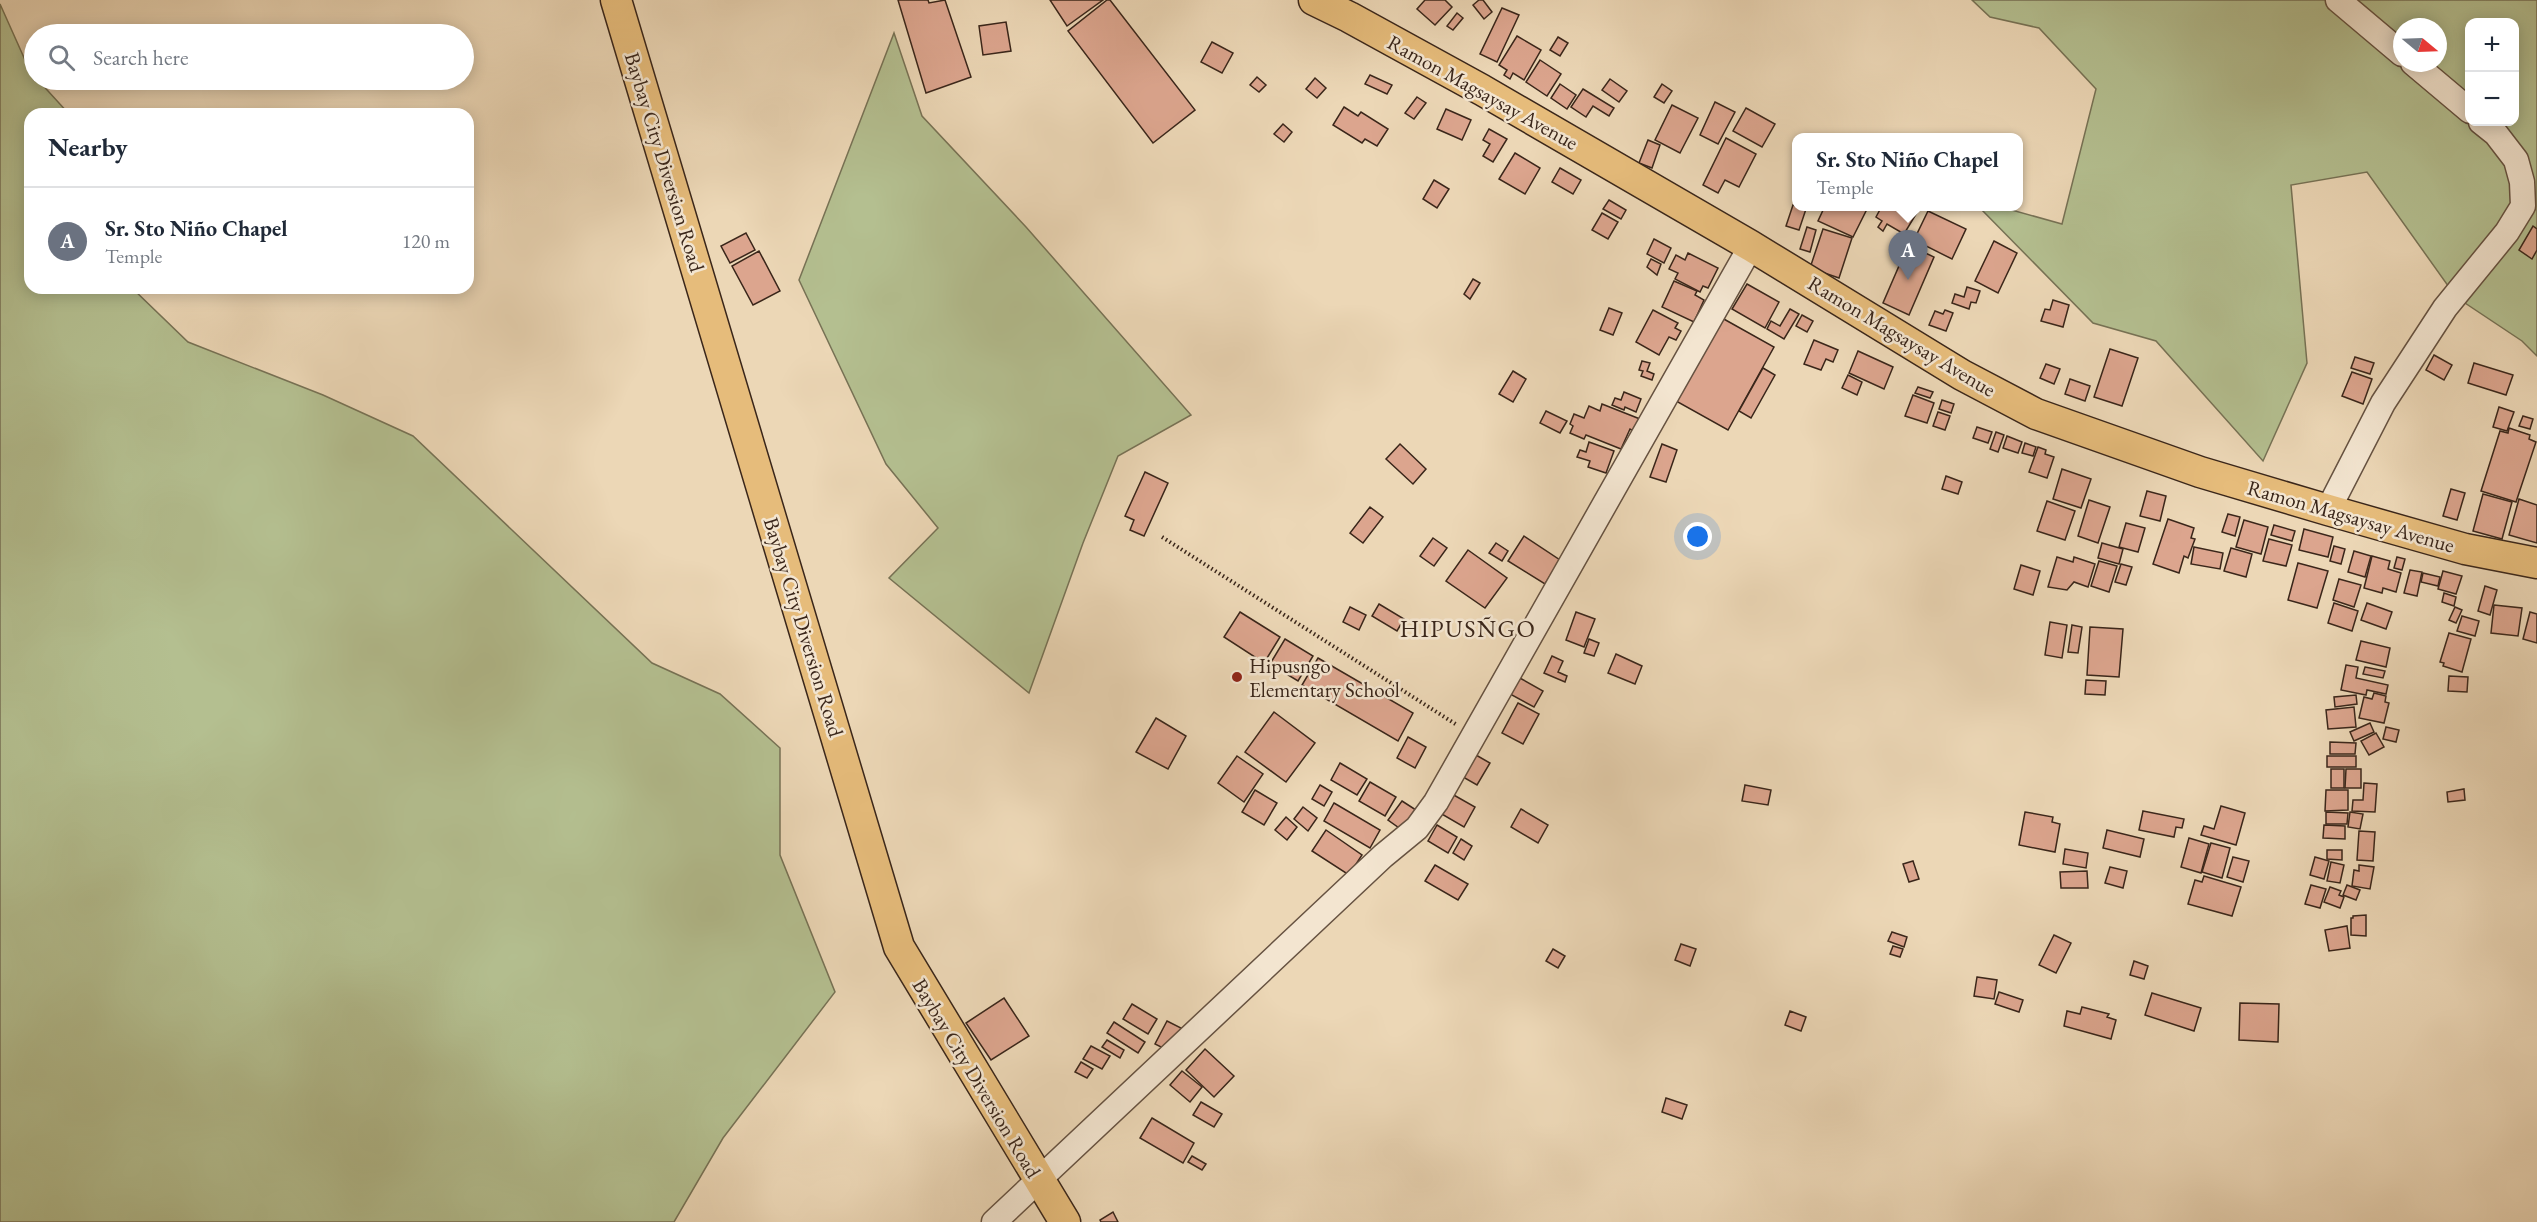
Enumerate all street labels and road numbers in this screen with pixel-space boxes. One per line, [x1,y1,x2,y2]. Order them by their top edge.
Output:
street label: Ramon Magsaysay Avenue [1383,28,1583,156]
street label: Baybay City Diversion Road [619,49,711,275]
street label: Ramon Magsaysay Avenue [1803,269,2001,403]
street label: Ramon Magsaysay Avenue [2244,474,2458,558]
street label: Baybay City Diversion Road [758,514,850,740]
street label: Baybay City Diversion Road [907,973,1048,1183]

